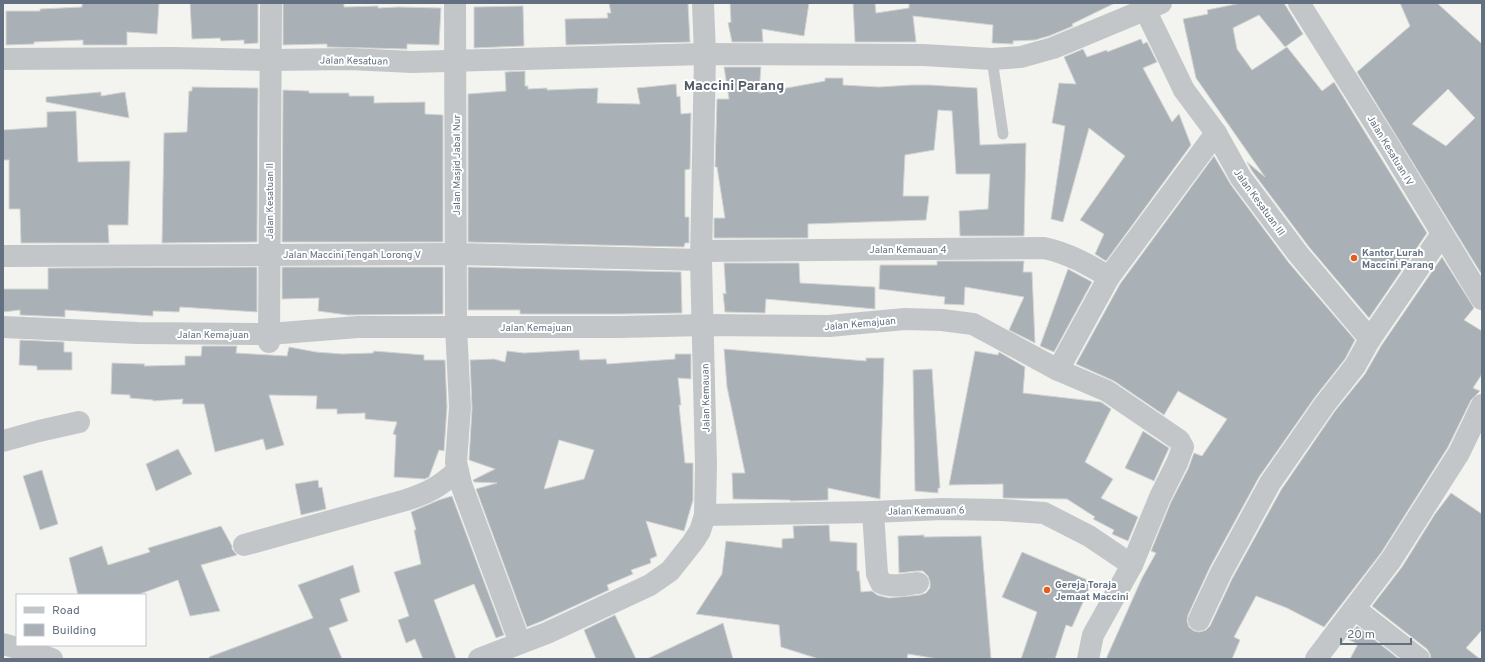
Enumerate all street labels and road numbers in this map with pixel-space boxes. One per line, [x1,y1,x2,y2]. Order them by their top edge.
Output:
street label: Jalan Kesatuan [320,54,388,69]
street label: Jalan Kesatuan IV [1364,113,1416,189]
street label: Jalan Masjid Jabal Nur [451,114,464,215]
street label: Jalan Kesatuan II [264,163,277,239]
street label: Jalan Kesatuan III [1230,167,1287,239]
street label: Jalan Kemauan 4 [869,244,947,257]
street label: Jalan Maccini Tengah Lorong V [283,249,421,262]
street label: Jalan Kemajuan [824,315,897,334]
street label: Jalan Kemajuan [500,322,572,335]
street label: Jalan Kemajuan [177,329,249,342]
street label: Jalan Kemauan [699,363,714,433]
street label: Jalan Kemauan 6 [887,504,965,519]

